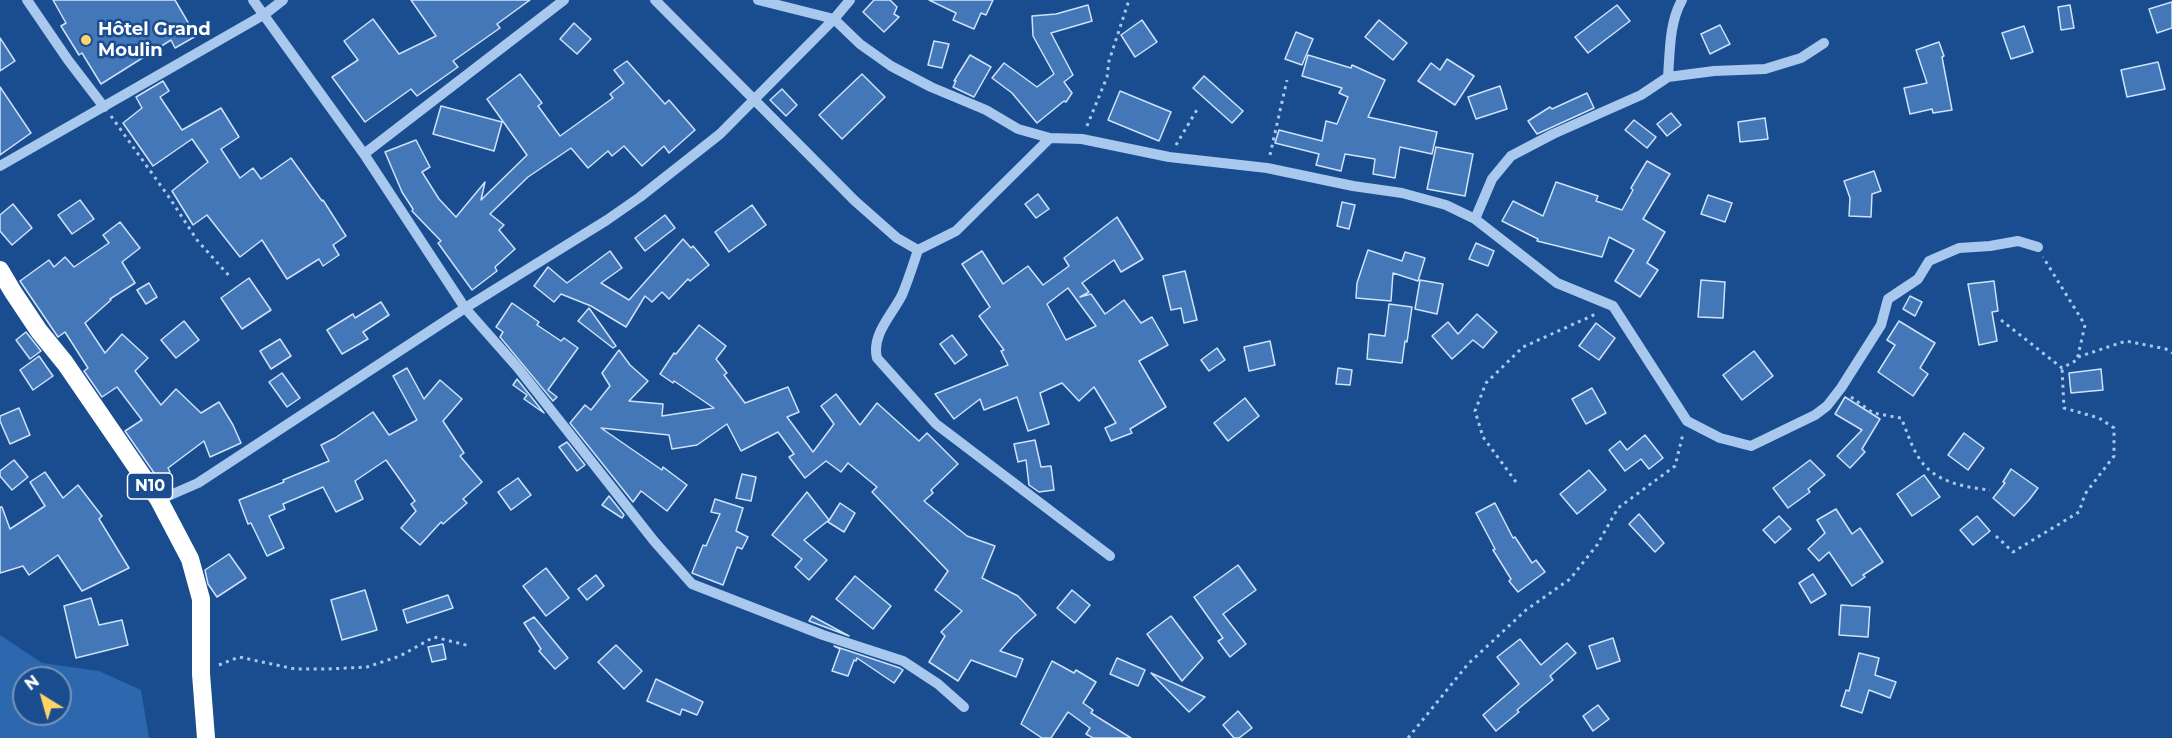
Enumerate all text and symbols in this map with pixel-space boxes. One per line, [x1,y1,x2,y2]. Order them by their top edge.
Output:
place label: Hôtel Grand Moulin [98,19,211,62]
marker: Hôtel Grand Moulin [79,33,93,47]
road number: N10 [128,473,172,499]
north arrow [12,666,72,726]
text: N [21,671,43,694]

